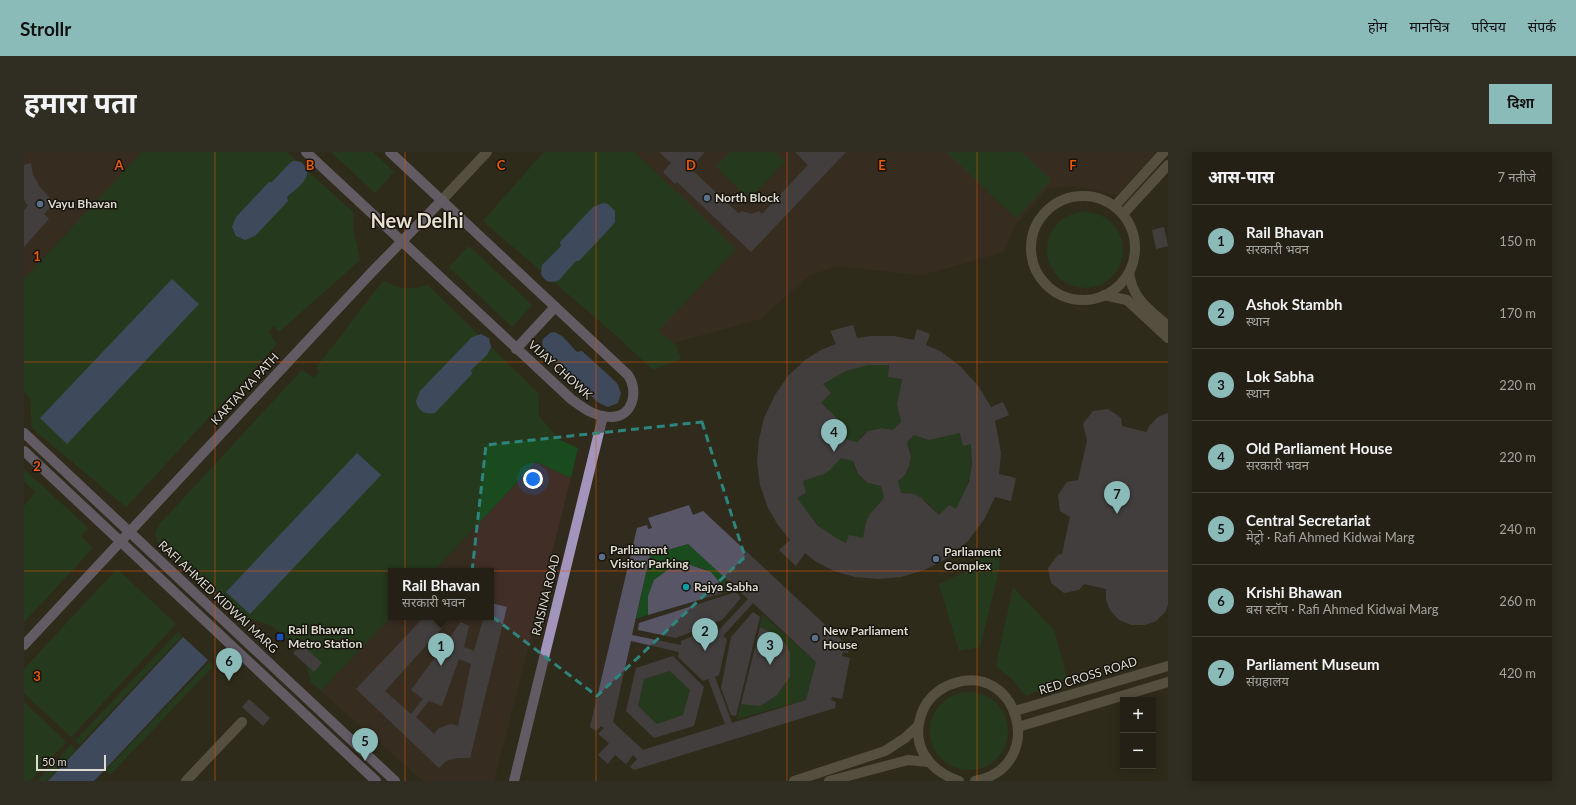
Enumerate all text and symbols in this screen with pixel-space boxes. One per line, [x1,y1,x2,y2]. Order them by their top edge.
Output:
text: Strollr [20,17,71,40]
text: होम [1368,18,1387,35]
text: मानचित्र [1409,18,1450,35]
text: परिचय [1472,18,1506,35]
text: संपर्क [1528,18,1556,35]
button: दिशा [1489,84,1552,124]
text: हमारा पता [24,85,137,119]
text: A [113,157,124,173]
text: B [306,157,315,173]
text: C [497,157,506,173]
text: D [686,157,696,173]
text: E [878,157,886,173]
text: F [1069,157,1077,173]
text: आस-पास [1208,166,1274,187]
text: 7 नतीजे [1497,169,1536,185]
place label: North Block [715,190,780,205]
marker: North Block [702,193,712,203]
place label: Vayu Bhavan [47,196,117,211]
marker: Vayu Bhavan [35,199,45,209]
district label: New Delhi [370,208,464,232]
text: Rail Bhavan [1246,223,1324,241]
text: 1 [1217,233,1225,249]
text: 150 m [1499,233,1536,249]
text: सरकारी भवन [1246,241,1309,257]
text: 1 [33,248,41,264]
text: Ashok Stambh [1246,295,1342,313]
text: 2 [1217,305,1225,321]
text: 170 m [1499,305,1536,321]
text: स्थान [1246,313,1270,329]
street label: VIJAY CHOWK [525,337,595,402]
street label: KARTAVYA PATH [208,350,282,428]
text: Lok Sabha [1246,367,1314,385]
text: 3 [1217,377,1225,393]
text: 220 m [1499,377,1536,393]
text: स्थान [1246,385,1270,401]
pin: 4 [821,419,847,452]
text: Old Parliament House [1246,439,1392,457]
text: 4 [1217,449,1225,465]
text: 220 m [1499,449,1536,465]
text: सरकारी भवन [1246,457,1309,473]
text: 2 [33,458,41,474]
your location [523,469,543,489]
pin: 7 [1104,481,1130,514]
text: Central Secretariat [1246,511,1371,529]
text: 5 [1217,521,1225,537]
text: 240 m [1499,521,1536,537]
text: मेट्रो · Rafi Ahmed Kidwai Marg [1246,529,1414,545]
street label: RAFI AHMED KIDWAI MARG [155,537,281,656]
place label: Parliament Visitor Parking [609,542,689,571]
place label: Parliament Complex [944,544,1002,573]
marker: Parliament Visitor Parking [597,552,607,562]
street label: RAISINA ROAD [528,553,563,637]
marker: Parliament Complex [931,554,941,564]
popup [388,568,494,620]
text: Rail Bhavan [402,576,480,594]
place label: Rajya Sabha [694,579,758,594]
marker: Rajya Sabha [681,582,691,592]
text: Krishi Bhawan [1246,583,1342,601]
text: 6 [1217,593,1225,609]
text: 260 m [1499,593,1536,609]
text: सरकारी भवन [402,594,465,610]
text: बस स्टॉप · Rafi Ahmed Kidwai Marg [1246,601,1439,617]
pin: 2 [692,618,718,651]
place label: Rail Bhawan Metro Station [288,622,362,651]
place label: New Parliament House [823,623,909,652]
marker: Rail Bhawan Metro Station [275,632,285,642]
pin: 3 [757,632,783,665]
pin: 1 [428,633,454,666]
marker: New Parliament House [810,633,820,643]
pin: 6 [216,648,242,681]
street label: RED CROSS ROAD [1037,653,1139,698]
text: Parliament Museum [1246,655,1380,673]
text: 7 [1217,665,1225,681]
text: 420 m [1499,665,1536,681]
text: 3 [33,668,41,684]
text: संग्रहालय [1246,673,1289,689]
map controls [1120,697,1156,769]
button: + [1120,697,1156,733]
pin: 5 [352,728,378,761]
button: − [1120,733,1156,769]
scale bar [36,753,106,772]
text: 50 m [42,755,67,768]

